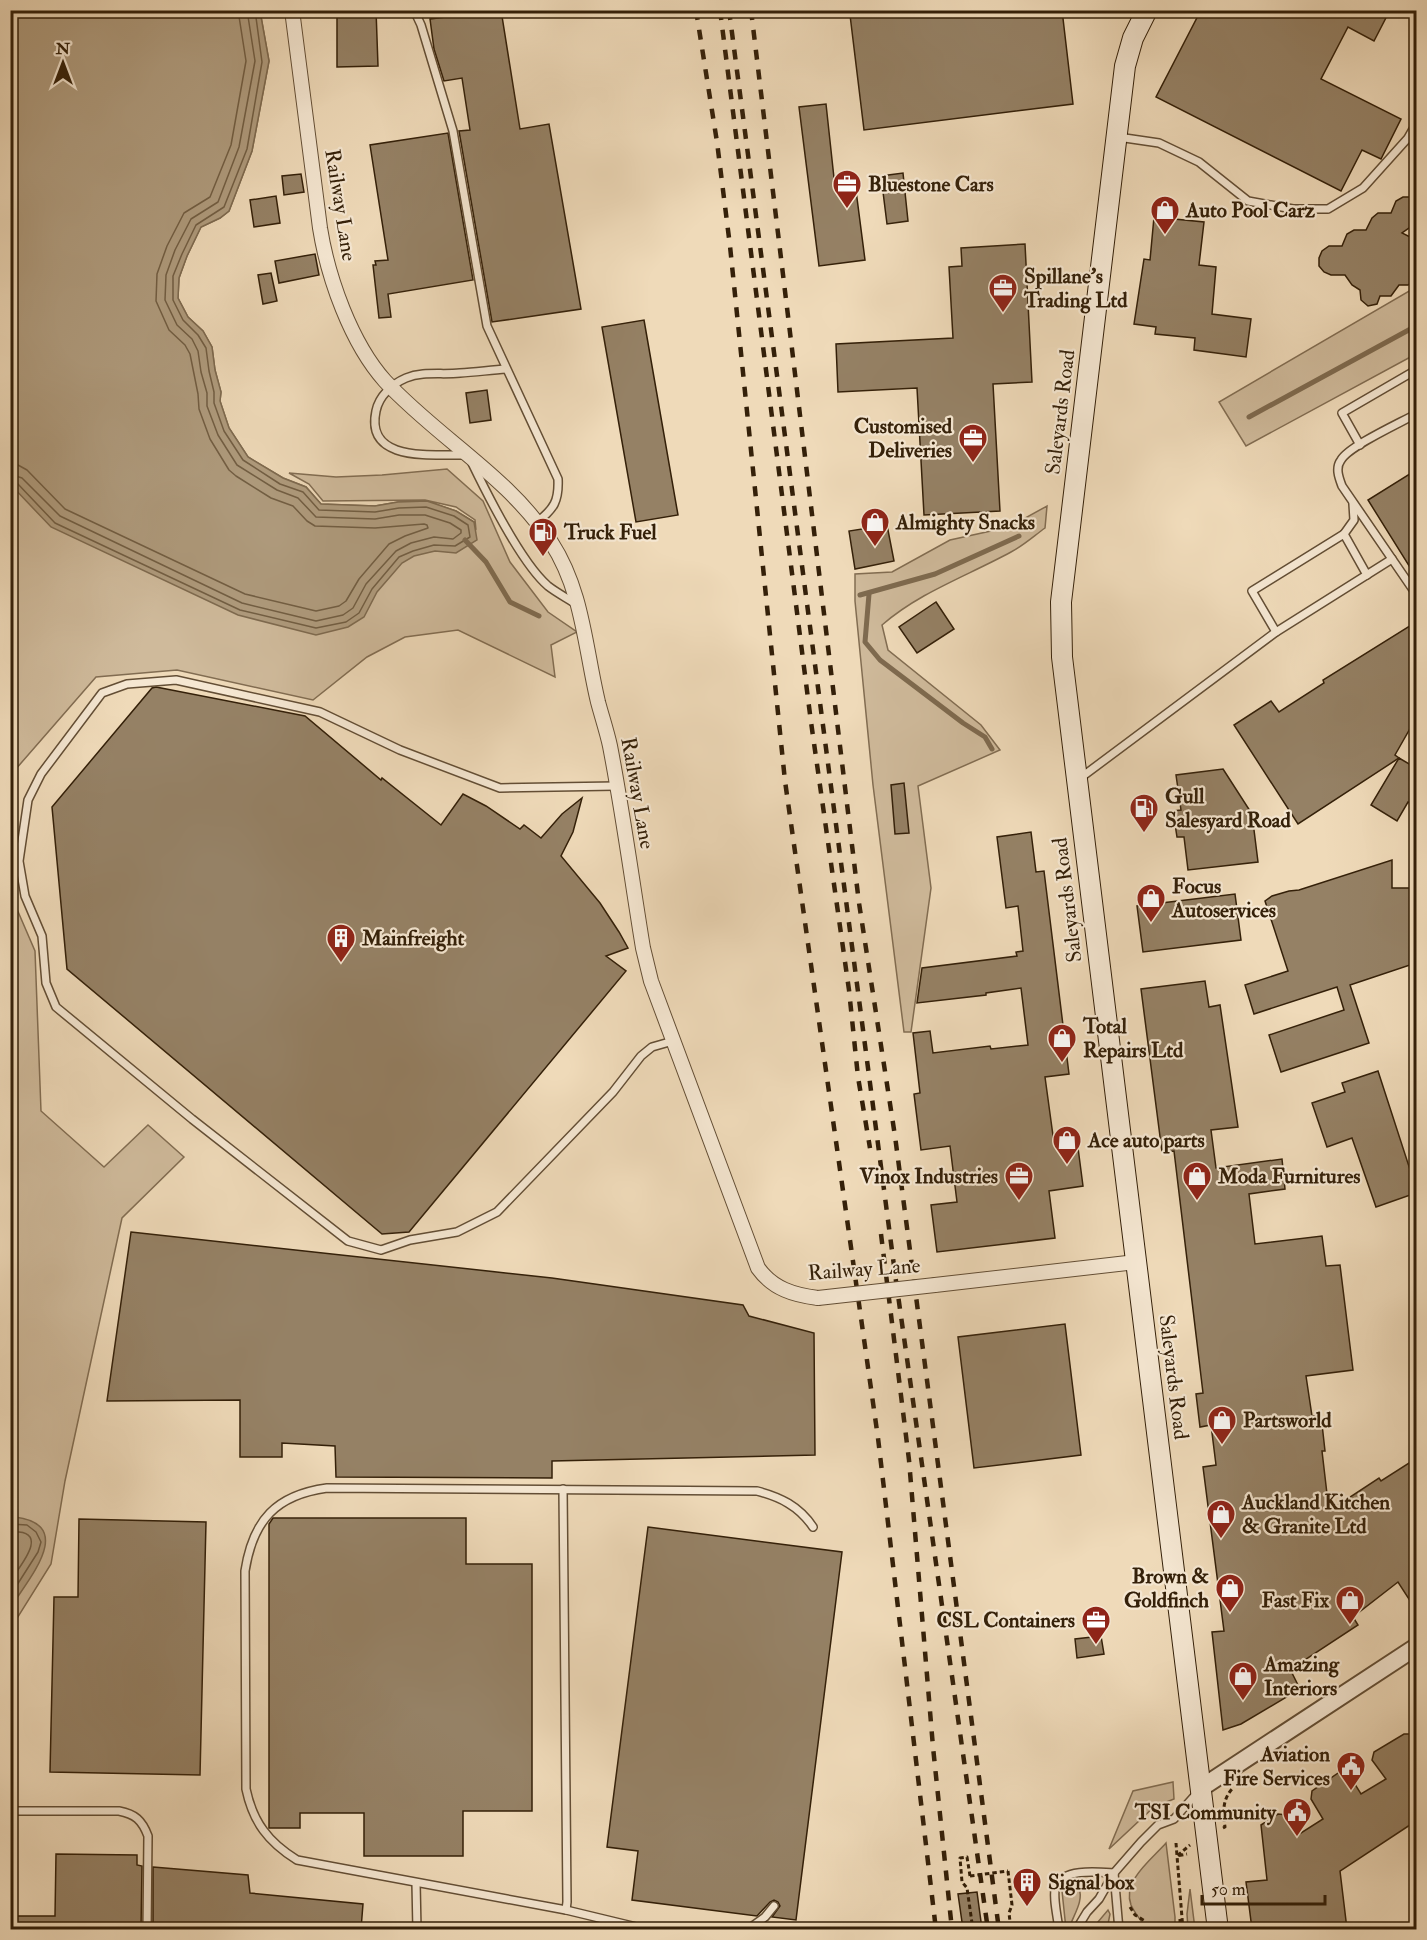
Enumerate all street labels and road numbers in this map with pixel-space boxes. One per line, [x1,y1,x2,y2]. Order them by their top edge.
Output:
street label: Railway Lane [318,147,363,263]
street label: Saleyards Road [1039,347,1082,476]
street label: Railway Lane [614,735,661,851]
street label: Saleyards Road [1046,835,1089,964]
street label: Railway Lane [807,1252,922,1287]
street label: Saleyards Road [1152,1313,1195,1442]

